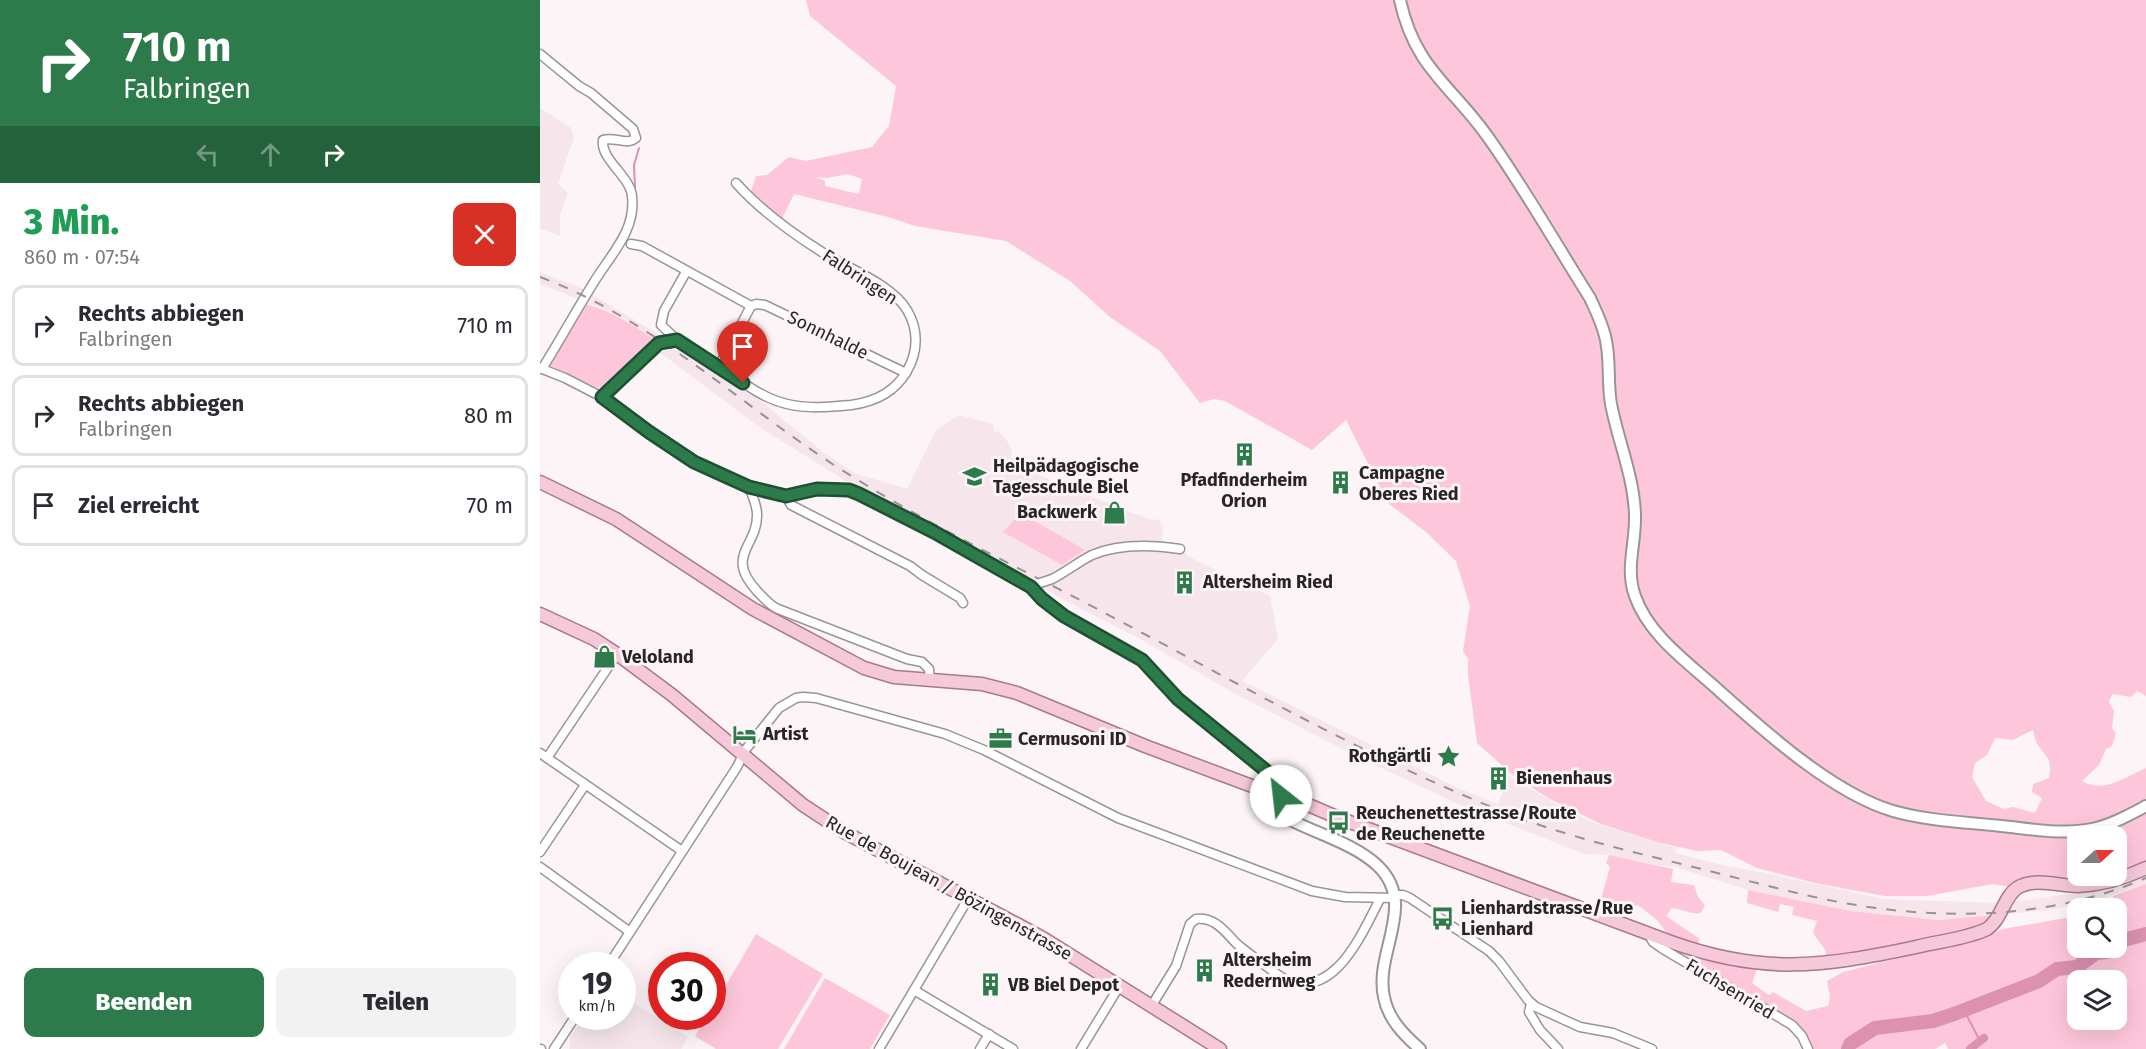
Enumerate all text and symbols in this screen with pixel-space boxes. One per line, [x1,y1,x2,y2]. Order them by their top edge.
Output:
text: 710 m [123,22,232,72]
icon: right [24,24,102,102]
text: Falbringen [123,73,251,105]
icon: left [191,138,224,171]
icon: ahead [254,138,287,171]
icon: right [317,138,350,171]
text: 3 Min. [24,200,119,244]
button: close [453,203,516,266]
text: 860 m · 07:54 [24,245,140,269]
street label: Falbringen [818,245,902,309]
text: Rechts abbiegen [78,300,244,327]
street label: Sonnhalde [784,306,872,364]
icon: right [27,309,60,342]
text: 710 m [457,312,513,339]
pin [717,321,768,383]
text: Falbringen [78,327,173,351]
icon: arrive [726,330,759,363]
text: Rechts abbiegen [78,390,244,417]
icon: right [27,399,60,432]
text: 80 m [464,402,513,429]
text: Falbringen [78,417,173,441]
building icon: Pfadfinderheim Orion [1231,441,1257,467]
place label: Heilpädagogische Tagesschule Biel [993,455,1139,498]
place label: Campagne Oberes Ried [1359,462,1459,505]
school or university icon: Heilpädagogische Tagesschule Biel [962,463,988,489]
place label: Pfadfinderheim Orion [1180,469,1308,512]
building icon: Campagne Oberes Ried [1328,470,1354,496]
icon: arrive [27,489,60,522]
text: Ziel erreicht [78,492,199,519]
text: 70 m [467,492,513,519]
shop icon: Backwerk [1102,499,1128,525]
place label: Backwerk [1017,501,1098,523]
building icon: Altersheim Ried [1172,569,1198,595]
place label: Altersheim Ried [1202,571,1333,593]
shop icon: Veloland [591,644,617,670]
place label: Veloland [621,646,694,668]
hotel icon: Artist [732,721,758,747]
place label: Artist [762,723,810,745]
office icon: Cermusoni ID [987,726,1013,752]
place label: Cermusoni ID [1018,728,1127,750]
place icon: Rothgärtli [1436,743,1462,769]
place label: Rothgärtli [1349,745,1431,767]
position arrow [1249,764,1313,828]
building icon: Bienenhaus [1485,765,1511,791]
place label: Bienenhaus [1516,767,1612,789]
place label: Reuchenettestrasse/Route de Reuchenette [1356,802,1577,845]
bus stop icon: Reuchenettestrasse/Route de Reuchenette [1325,810,1351,836]
street label: Rue de Boujean / Bözingenstrasse [822,811,1076,965]
north arrow [2067,826,2127,886]
map controls [2067,826,2127,1030]
place label: Lienhardstrasse/Rue Lienhard [1461,897,1633,940]
button: search [2067,898,2127,958]
bus stop icon: Lienhardstrasse/Rue Lienhard [1430,905,1456,931]
place label: Altersheim Redernweg [1222,949,1316,992]
speed limit sign: 30 [648,952,726,1030]
street label: Fuchsenried [1682,954,1778,1024]
building icon: Altersheim Redernweg [1192,957,1218,983]
text: 19 [582,966,612,1002]
button: Beenden [24,968,264,1037]
button: Teilen [276,968,516,1037]
button: layers [2067,970,2127,1030]
building icon: VB Biel Depot [977,972,1003,998]
place label: VB Biel Depot [1007,974,1120,996]
text: km/h [578,997,616,1015]

